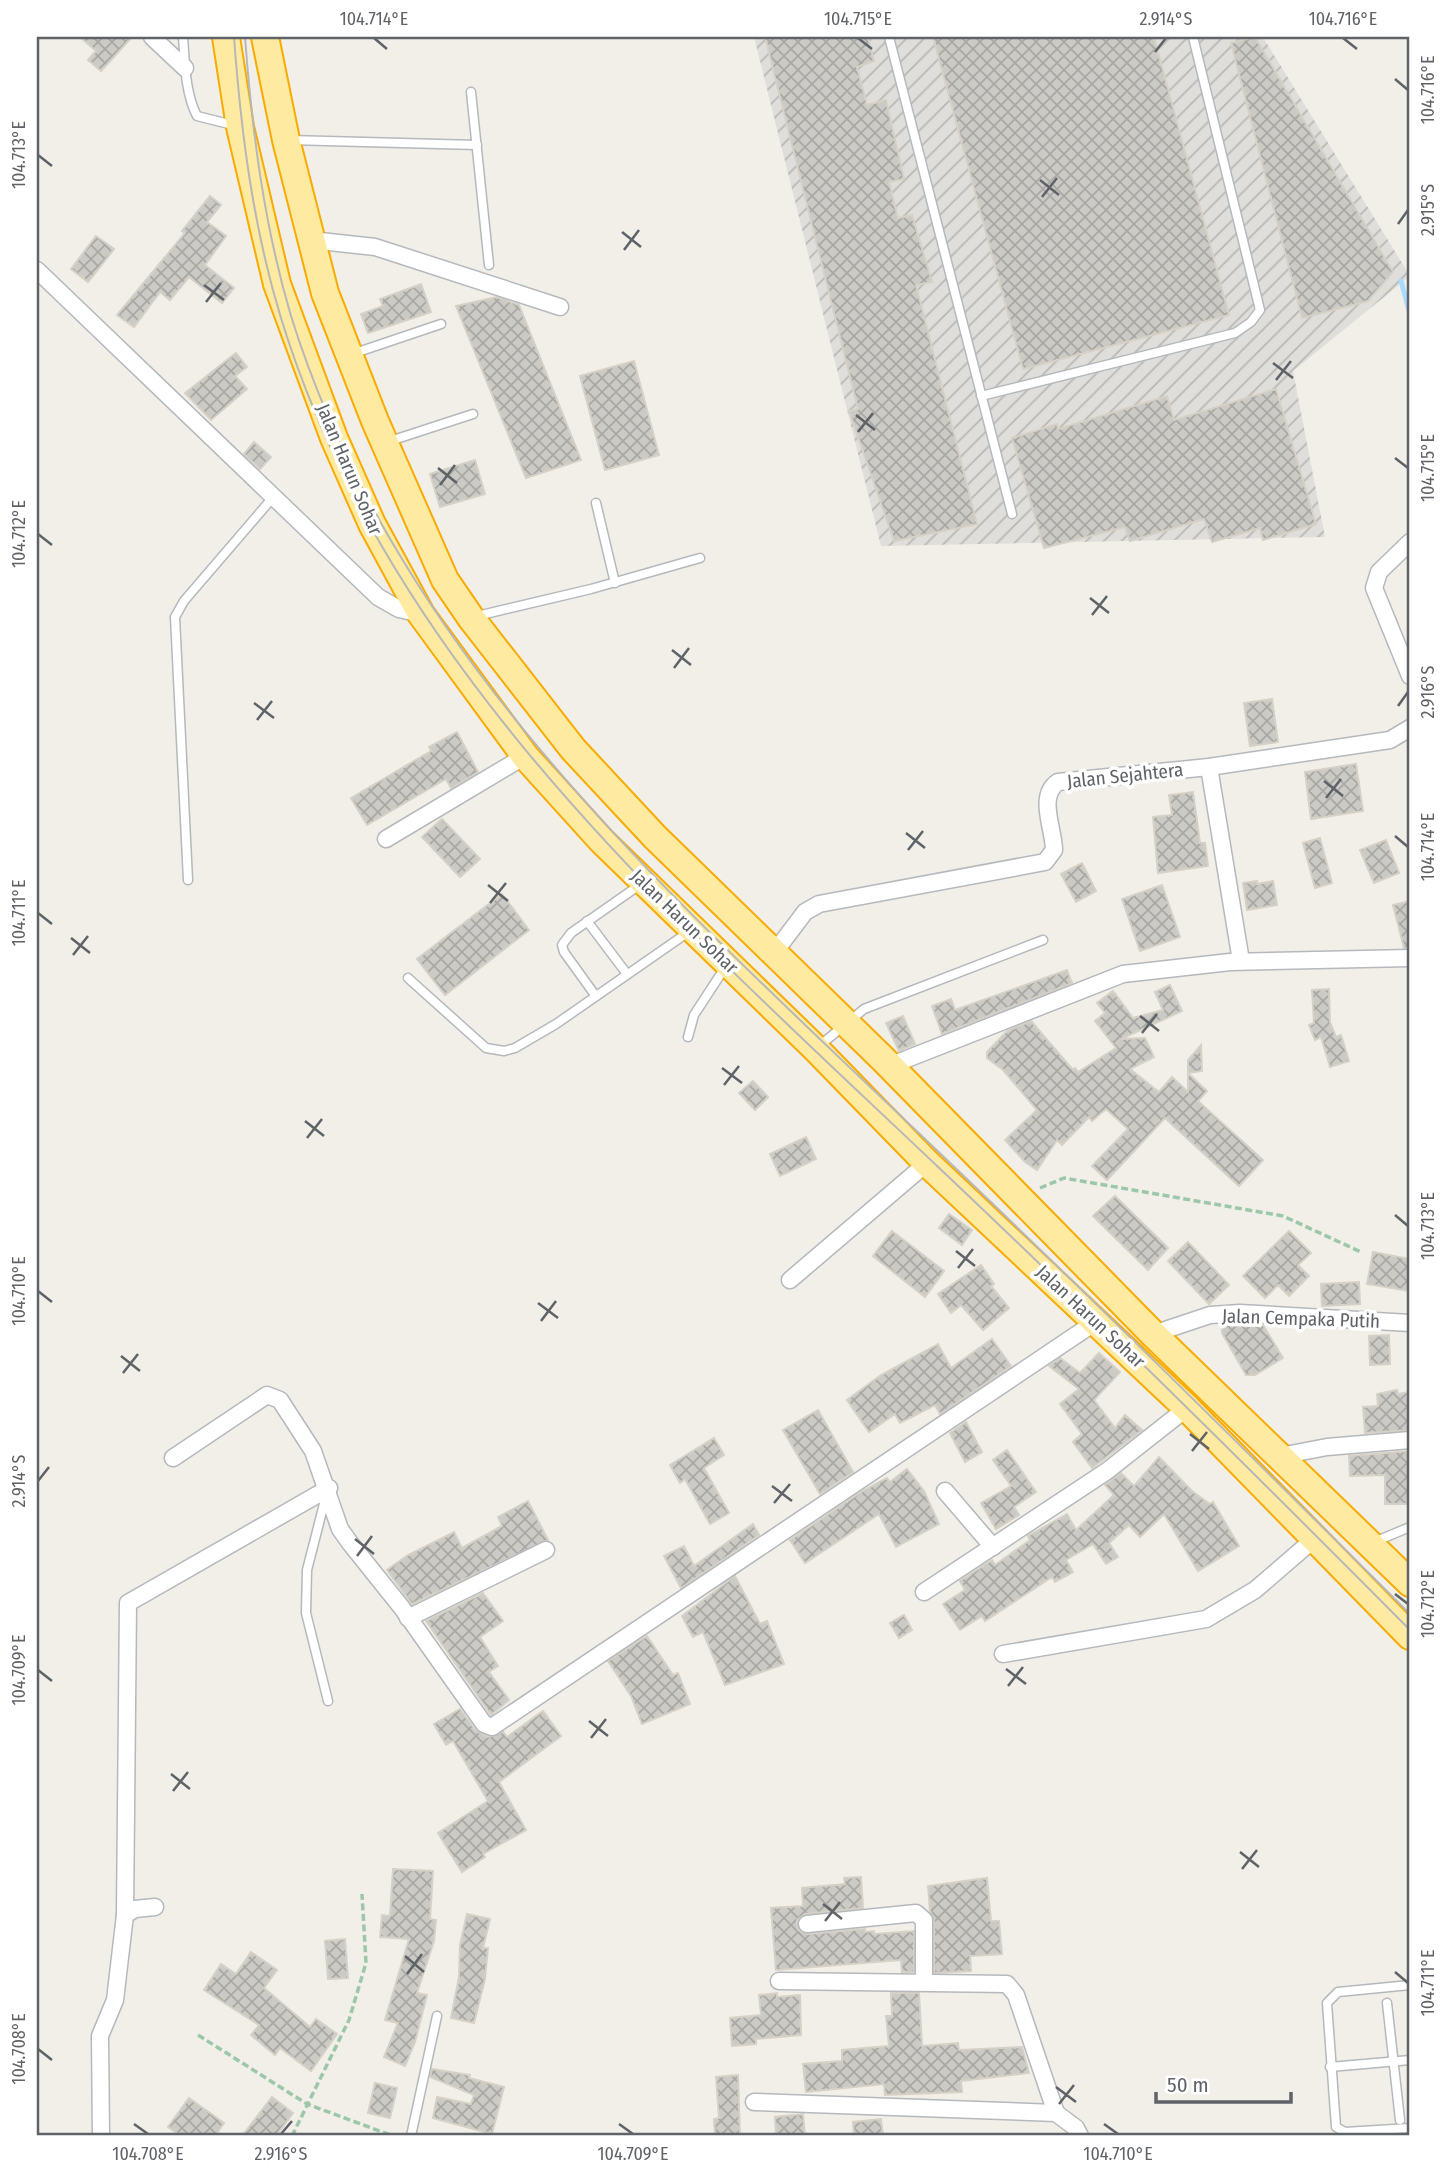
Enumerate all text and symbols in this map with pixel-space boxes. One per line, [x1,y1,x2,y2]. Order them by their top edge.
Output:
text: 104.714°E [340,8,408,30]
text: 104.715°E [824,8,892,30]
text: 2.914°S [1140,8,1192,30]
text: 104.716°E [1309,8,1377,30]
text: 104.716°E [1417,56,1439,124]
text: 104.713°E [8,121,30,189]
text: 2.915°S [1417,184,1439,236]
street label: Jalan Harun Sohar [312,400,388,539]
text: 104.715°E [1417,434,1439,502]
text: 104.712°E [8,500,30,568]
text: 2.916°S [1417,665,1439,718]
street label: Jalan Sejahtera [1066,758,1184,793]
text: 104.714°E [1417,813,1439,881]
street label: Jalan Harun Sohar [626,864,743,979]
text: 104.711°E [8,880,30,946]
text: 104.713°E [1417,1192,1439,1260]
text: 104.710°E [8,1256,30,1326]
street label: Jalan Harun Sohar [1032,1260,1150,1373]
street label: Jalan Cempaka Putih [1221,1304,1380,1333]
text: 2.914°S [8,1455,30,1507]
text: 104.712°E [1417,1570,1439,1638]
text: 104.709°E [8,1635,30,1705]
text: 104.711°E [1417,1950,1439,2016]
text: 104.708°E [8,2013,30,2085]
scale bar [1156,2061,1291,2105]
text: 50 m [1167,2072,1209,2098]
text: 104.708°E [112,2143,184,2165]
text: 2.916°S [255,2143,308,2165]
text: 104.709°E [598,2143,668,2165]
text: 104.710°E [1083,2143,1153,2165]

